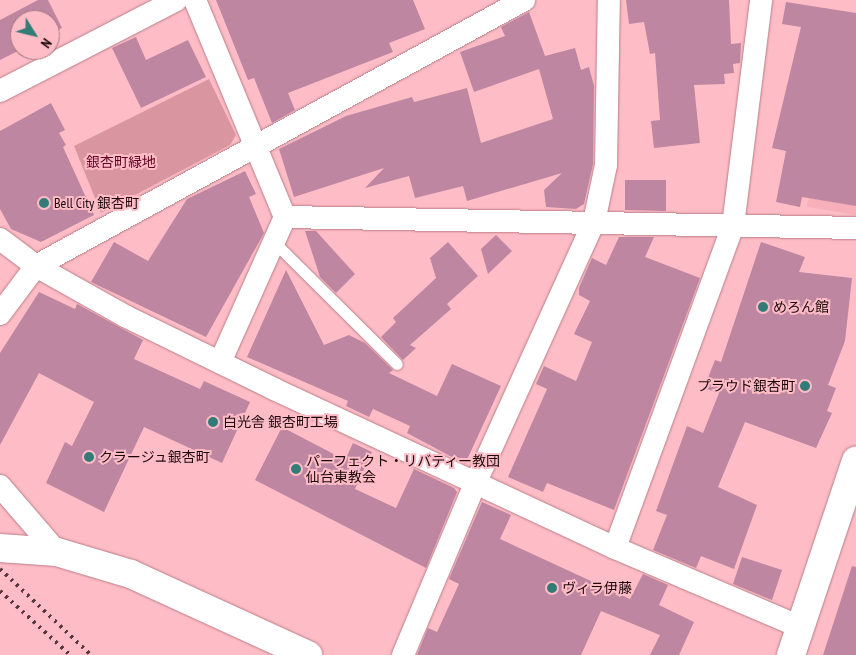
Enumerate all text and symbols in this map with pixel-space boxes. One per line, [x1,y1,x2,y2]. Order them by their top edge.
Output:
north arrow [10,10,60,60]
text: N [37,35,56,52]
park label: 銀杏町緑地 [86,154,156,170]
place label: Bell City 銀杏町 [54,195,139,211]
marker: Bell City 銀杏町 [38,197,50,209]
place label: めろん館 [773,299,829,315]
marker: めろん館 [757,301,769,313]
place label: プラウド銀杏町 [697,378,795,394]
marker: プラウド銀杏町 [799,380,811,392]
place label: 白光舎 銀杏町工場 [223,414,338,430]
marker: 白光舎 銀杏町工場 [207,416,219,428]
place label: クラージュ銀杏町 [99,449,211,465]
marker: クラージュ銀杏町 [83,451,95,463]
place label: パーフェクト・リバティー教団 仙台東教会 [306,453,502,486]
marker: パーフェクト・リバティー教団 仙台東教会 [290,463,302,475]
place label: ヴィラ伊藤 [562,580,632,596]
marker: ヴィラ伊藤 [546,582,558,594]

